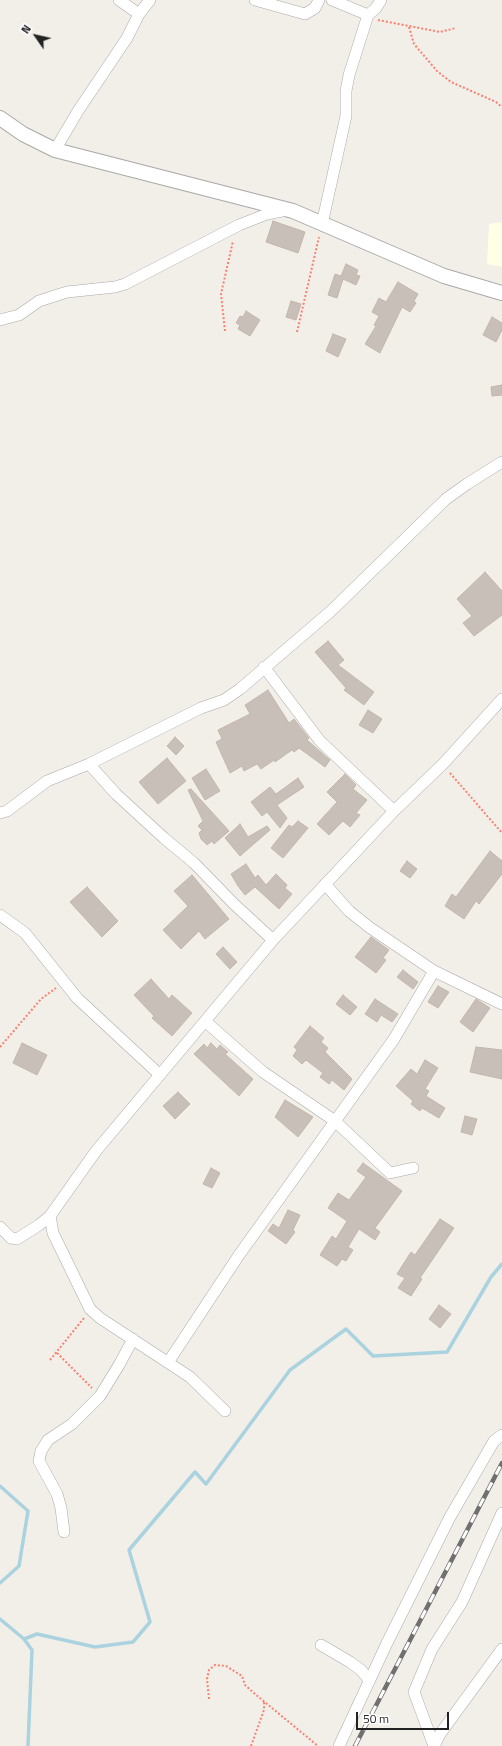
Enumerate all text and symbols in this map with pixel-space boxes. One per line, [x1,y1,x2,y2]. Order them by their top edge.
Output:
north arrow [16,16,56,56]
text: N [17,22,35,37]
scale bar [358,1704,451,1730]
text: 50 m [363,1709,389,1728]

